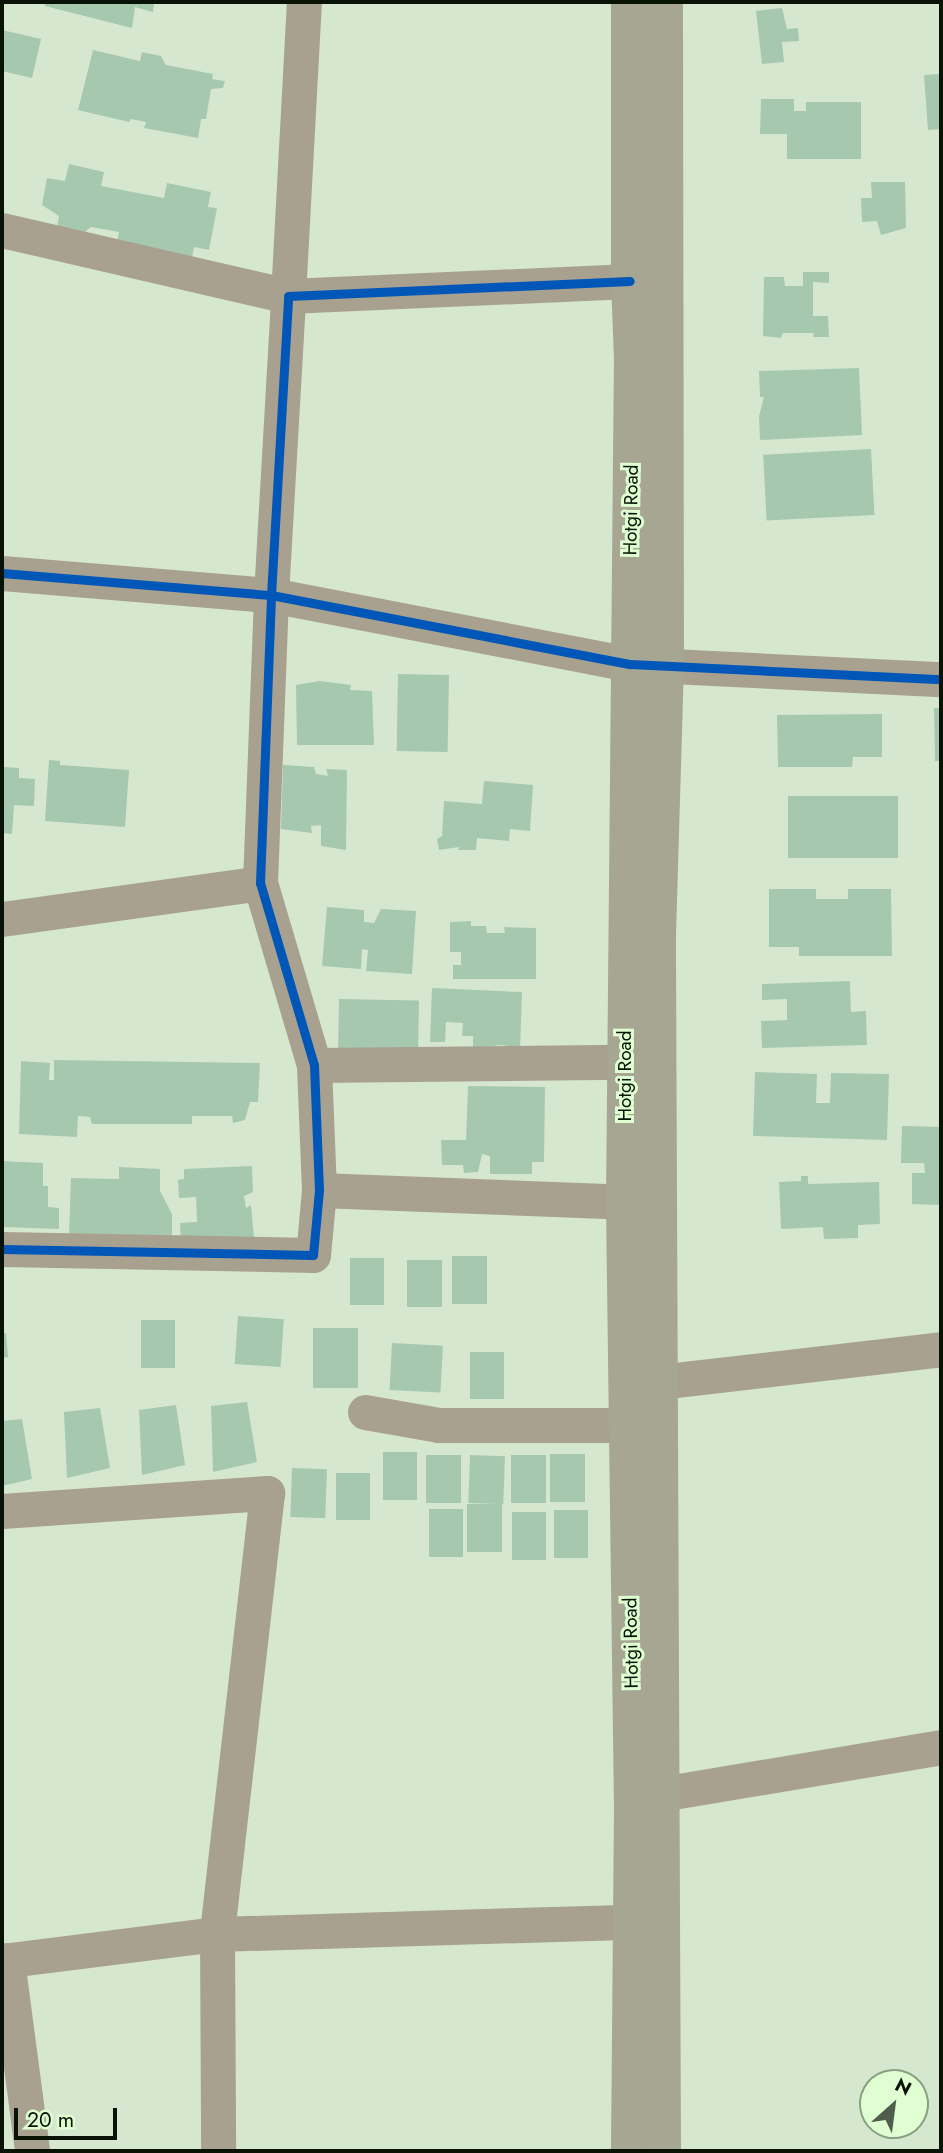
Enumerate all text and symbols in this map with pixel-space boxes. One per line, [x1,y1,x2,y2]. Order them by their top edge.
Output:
street label: Hotgi Road [619,464,643,556]
street label: Hotgi Road [614,1031,636,1121]
street label: Hotgi Road [619,1597,643,1689]
north arrow [859,2069,929,2139]
text: N [890,2071,916,2102]
scale bar [18,2094,121,2138]
text: 20 m [27,2105,74,2135]

